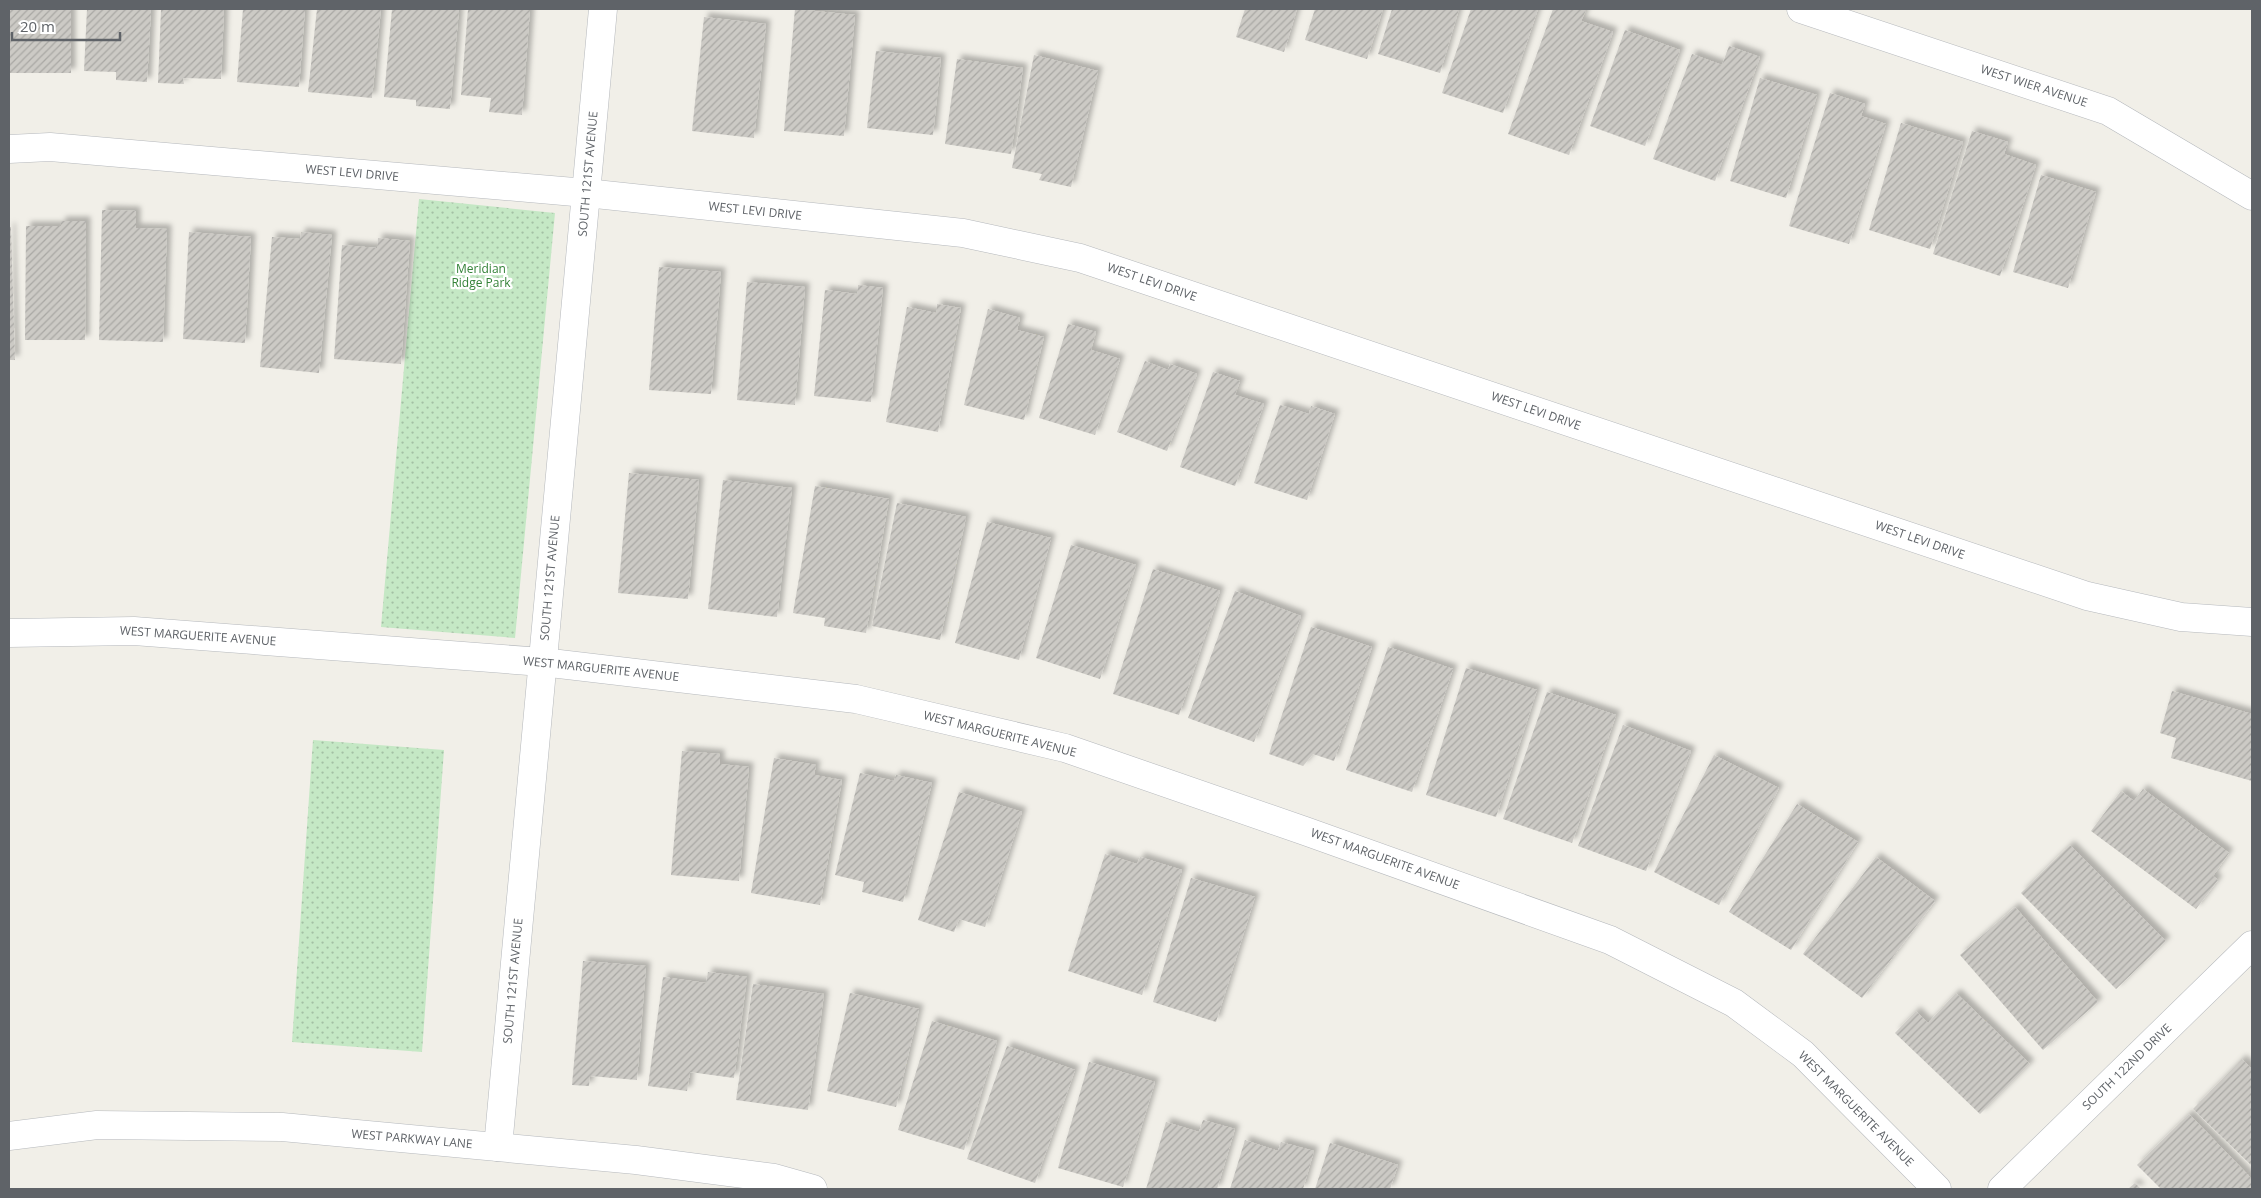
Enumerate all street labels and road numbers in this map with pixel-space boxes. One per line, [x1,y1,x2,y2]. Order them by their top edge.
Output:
street label: WEST WIER AVENUE [1978,60,2090,111]
street label: SOUTH 121ST AVENUE [574,110,601,237]
street label: WEST LEVI DRIVE [305,160,400,185]
street label: WEST LEVI DRIVE [707,197,803,224]
street label: WEST LEVI DRIVE [1105,258,1199,305]
street label: WEST LEVI DRIVE [1489,387,1583,434]
street label: SOUTH 121ST AVENUE [536,514,563,641]
street label: WEST LEVI DRIVE [1873,516,1967,563]
street label: WEST MARGUERITE AVENUE [119,622,277,649]
street label: WEST MARGUERITE AVENUE [522,652,680,685]
street label: WEST MARGUERITE AVENUE [922,706,1078,761]
street label: WEST MARGUERITE AVENUE [1308,824,1462,893]
street label: SOUTH 121ST AVENUE [499,917,526,1044]
street label: SOUTH 122ND DRIVE [2078,1020,2175,1114]
street label: WEST MARGUERITE AVENUE [1795,1047,1918,1170]
street label: WEST PARKWAY LANE [351,1125,473,1152]

